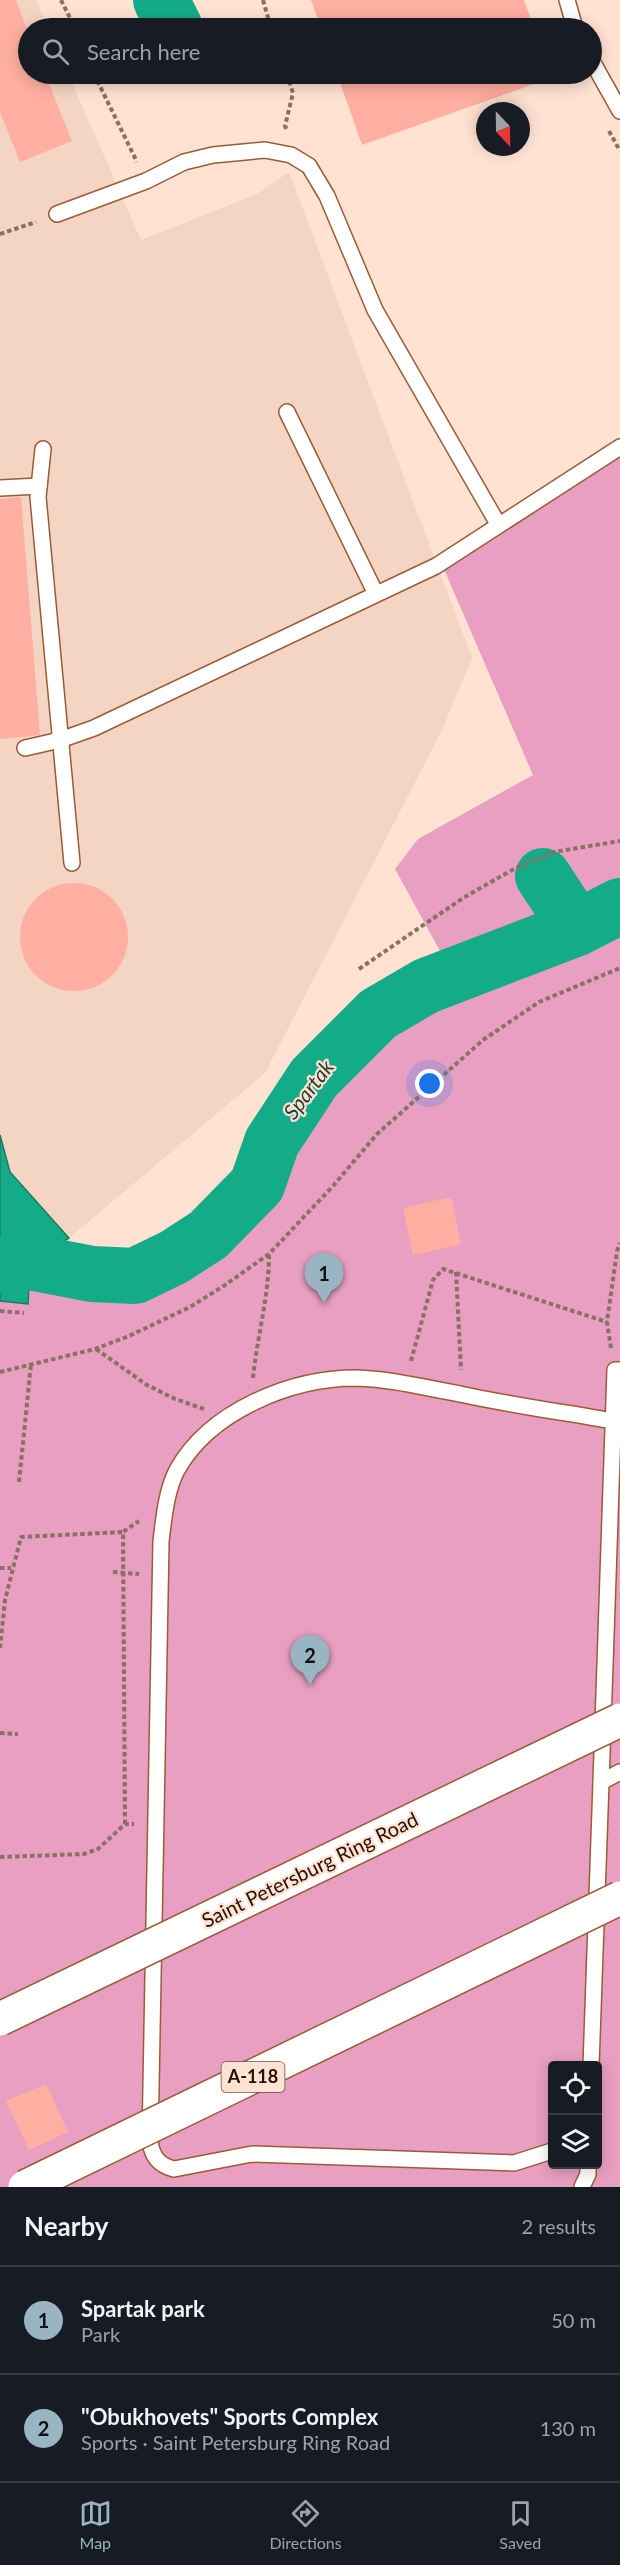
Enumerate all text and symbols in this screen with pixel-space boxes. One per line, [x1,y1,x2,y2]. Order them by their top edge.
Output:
search box [18,18,602,84]
icon: search [39,35,72,68]
text: Search here [87,38,200,65]
north arrow [476,102,530,156]
water label: Spartak [278,1054,339,1124]
your location [415,1069,444,1098]
pin: 1 [304,1254,344,1303]
pin: 2 [290,1636,330,1685]
street label: Saint Petersburg Ring Road [198,1806,422,1932]
map controls [548,2061,602,2169]
button: locate [548,2061,602,2115]
road number: А-118 [222,2062,284,2092]
button: layers [548,2115,602,2169]
text: Nearby [24,2210,109,2242]
text: 2 results [521,2214,596,2238]
text: Spartak park [81,2295,205,2322]
text: 1 [38,2308,49,2332]
text: 50 m [551,2308,596,2332]
text: Park [81,2322,120,2346]
text: "Obukhovets" Sports Complex [81,2403,378,2430]
text: 2 [38,2416,49,2440]
text: 130 m [540,2416,596,2440]
text: Sports · Saint Petersburg Ring Road [81,2430,390,2454]
tab: Map [79,2497,112,2552]
tab: Directions [269,2497,342,2552]
tab: Saved [499,2497,541,2552]

